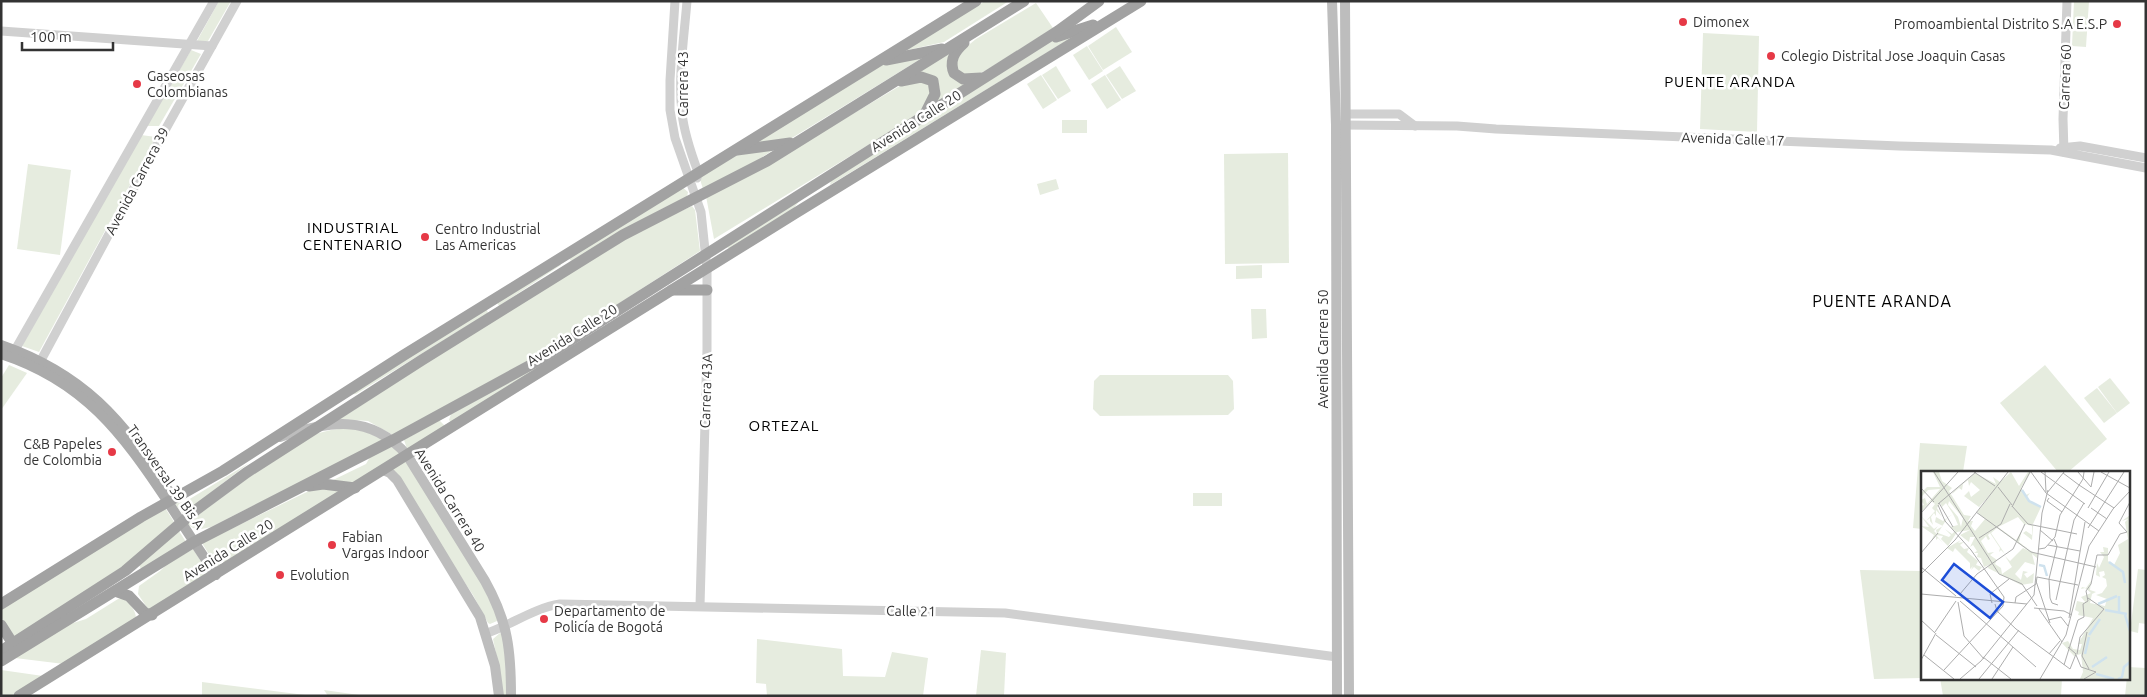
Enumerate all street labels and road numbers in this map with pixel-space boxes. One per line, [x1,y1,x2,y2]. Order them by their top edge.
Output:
street label: Carrera 60 [2056,44,2074,110]
street label: Carrera 43 [675,51,691,117]
street label: Avenida Calle 20 [868,87,964,155]
street label: Avenida Carrera 39 [102,125,172,237]
street label: Avenida Calle 17 [1681,129,1785,149]
street label: Avenida Carrera 50 [1315,289,1331,409]
street label: Avenida Calle 20 [524,301,620,369]
street label: Carrera 43A [697,353,715,429]
street label: Transversal 39 Bis A [124,422,208,532]
street label: Avenida Carrera 40 [412,445,488,555]
street label: Avenida Calle 20 [180,516,276,584]
street label: Calle 21 [886,603,936,619]

